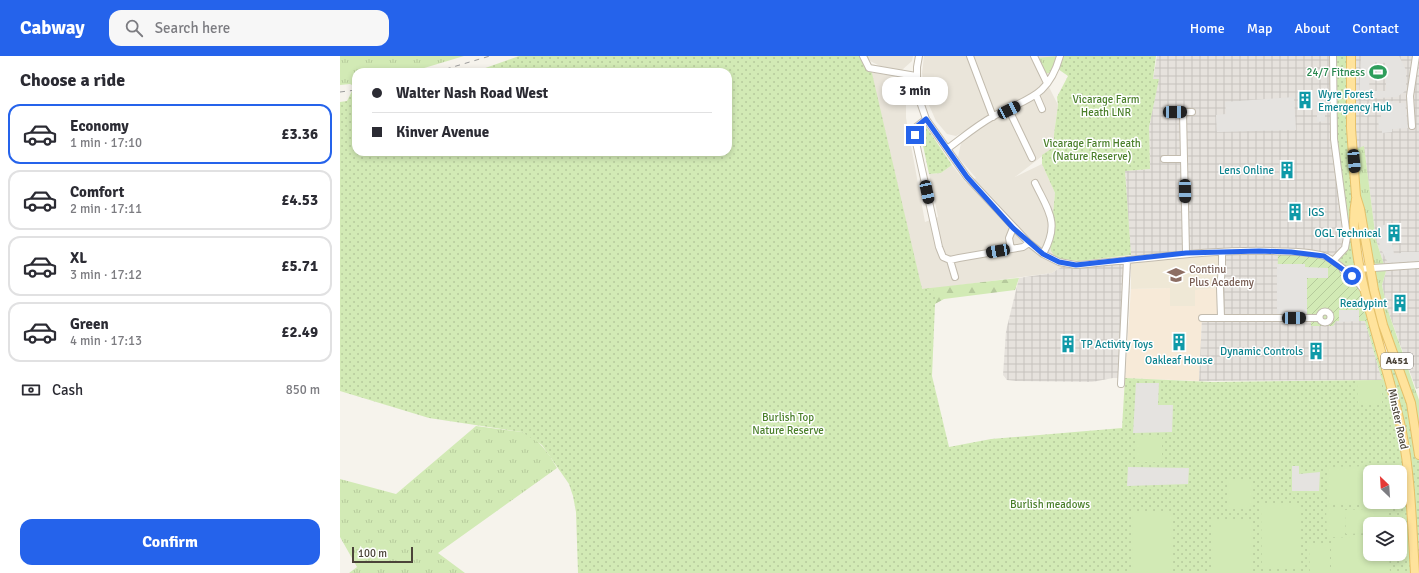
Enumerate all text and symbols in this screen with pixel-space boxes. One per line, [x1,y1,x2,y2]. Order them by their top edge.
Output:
search box [109,10,389,46]
text: Cabway [20,16,85,40]
icon: search [123,17,145,39]
text: Search here [155,19,230,37]
text: Home [1190,20,1225,37]
text: Map [1247,20,1272,37]
text: About [1294,20,1330,37]
text: Contact [1352,20,1399,37]
sports icon: 24/7 Fitness [1368,62,1388,82]
place label: 24/7 Fitness [1306,66,1365,79]
text: Choose a ride [20,69,125,91]
callout: 3 min [882,77,948,105]
text: 3 min [899,83,931,99]
text: Walter Nash Road West [396,84,548,102]
place label: Wyre Forest Emergency Hub [1318,88,1392,114]
building icon: Wyre Forest Emergency Hub [1295,90,1315,110]
park label: Vicarage Farm Heath LNR [1072,93,1140,119]
car [996,99,1022,121]
car [1163,106,1187,118]
icon: car [22,116,58,152]
text: Economy [70,117,129,135]
text: Kinver Avenue [396,123,489,141]
text: £3.36 [281,125,318,143]
route end [906,126,924,144]
text: 1 min · 17:10 [70,135,142,151]
park label: Vicarage Farm Heath (Nature Reserve) [1043,137,1141,163]
car [1347,149,1361,173]
building icon: Lens Online [1277,160,1297,180]
place label: Lens Online [1219,164,1274,177]
car [919,179,935,205]
car [1179,179,1191,203]
icon: car [22,182,58,218]
text: Comfort [70,183,124,201]
text: £4.53 [281,191,318,209]
text: 2 min · 17:11 [70,201,142,217]
building icon: IGS [1285,202,1305,222]
place label: IGS [1308,206,1324,219]
building icon: OGL Technical [1384,223,1404,243]
place label: OGL Technical [1314,227,1381,240]
car [985,243,1011,259]
icon: car [22,248,58,284]
text: XL [70,249,87,267]
text: £5.71 [281,257,318,275]
place label: Continu Plus Academy [1189,263,1255,289]
school or university icon: Continu Plus Academy [1166,265,1186,285]
text: 3 min · 17:12 [70,267,142,283]
route start [1343,267,1361,285]
building icon: Readypint [1390,293,1410,313]
place label: Readypint [1340,297,1387,310]
car [1282,312,1306,324]
icon: car [22,314,58,350]
text: Green [70,315,109,333]
text: £2.49 [281,323,318,341]
building icon: Oakleaf House [1169,332,1189,352]
text: 4 min · 17:13 [70,333,142,349]
building icon: TP Activity Toys [1058,334,1078,354]
place label: TP Activity Toys [1081,338,1153,351]
building icon: Dynamic Controls [1306,341,1326,361]
place label: Dynamic Controls [1220,345,1303,358]
road number: A451 [1381,353,1413,369]
place label: Oakleaf House [1145,354,1213,367]
icon: cash [20,379,42,401]
text: Cash [52,381,83,399]
text: 850 m [286,382,320,398]
street label: Minster Road [1385,387,1411,451]
park label: Burlish Top Nature Reserve [752,411,824,437]
north arrow [1363,465,1407,509]
map controls [1363,465,1407,561]
park label: Burlish meadows [1010,498,1090,511]
button: layers [1363,517,1407,561]
button: Confirm [20,519,320,565]
scale bar [352,545,413,564]
text: 100 m [358,547,387,560]

